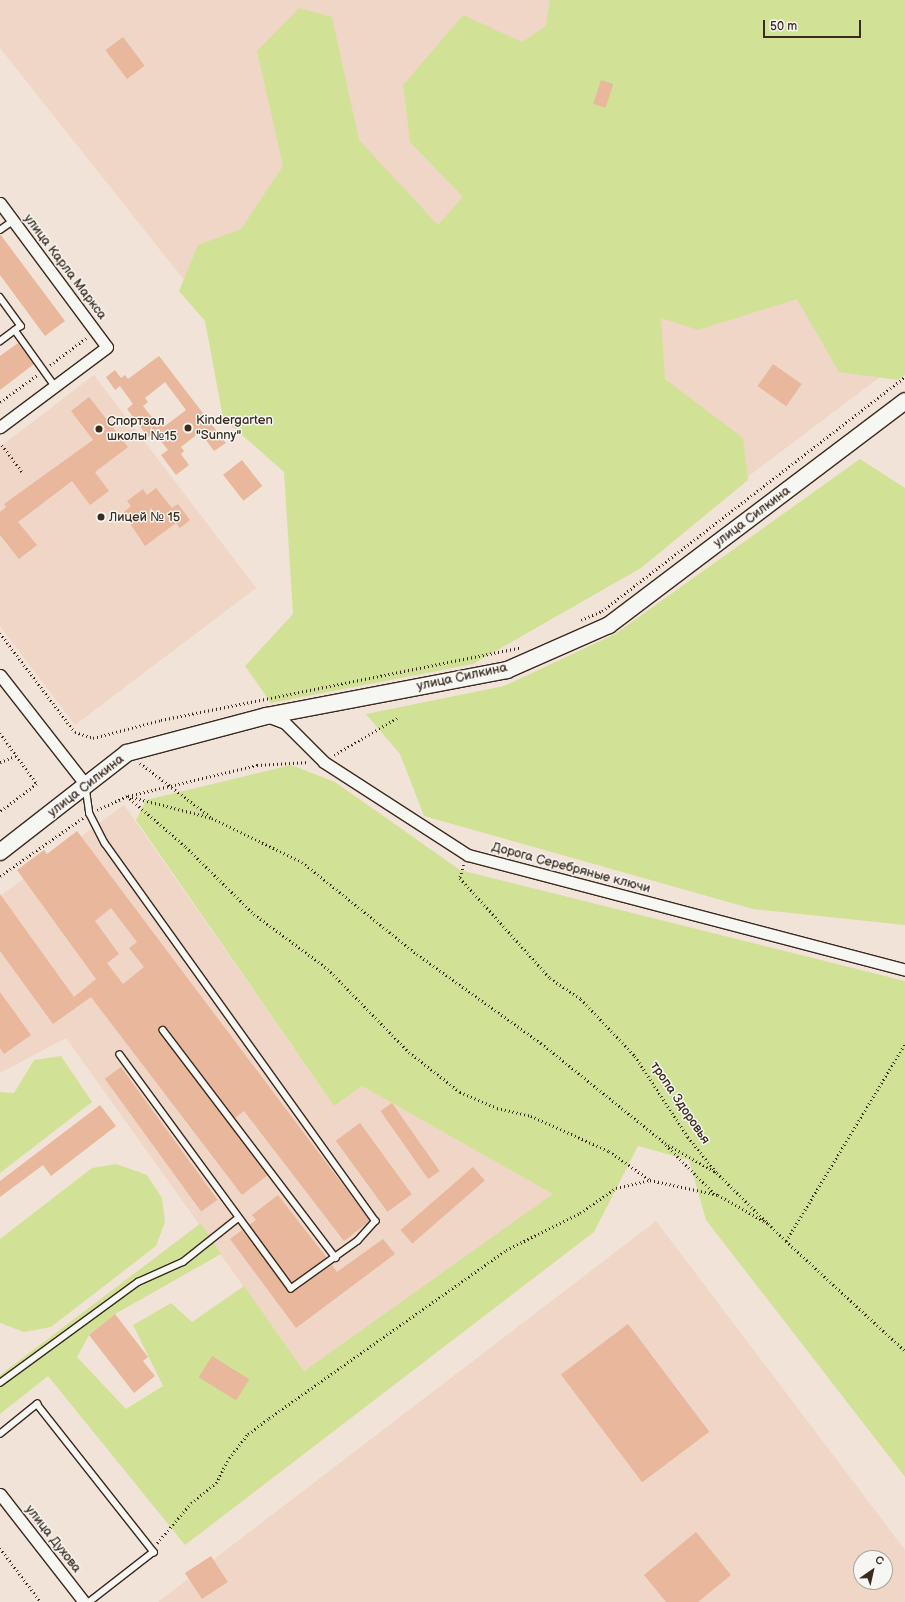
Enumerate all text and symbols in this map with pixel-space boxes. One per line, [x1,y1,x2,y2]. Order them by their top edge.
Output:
scale bar [765,12,863,38]
text: 50 m [770,19,797,34]
street label: улица Карла Маркса [20,211,110,323]
place label: Kindergarten "Sunny" [196,413,273,444]
place label: Спортзал школы №15 [107,414,177,445]
marker: Kindergarten "Sunny" [183,423,193,433]
marker: Спортзал школы №15 [94,424,104,434]
street label: улица Силкина [711,483,793,551]
place label: Лицей № 15 [109,509,180,525]
marker: Лицей № 15 [96,512,106,522]
street label: улица Силкина [415,660,509,694]
street label: улица Силкина [45,751,127,821]
street label: Дорога Серебряные ключи [490,839,652,897]
street label: тропа Здоровья [647,1059,713,1147]
street label: улица Духова [22,1502,84,1576]
north arrow [853,1550,893,1590]
text: С [873,1553,886,1568]

